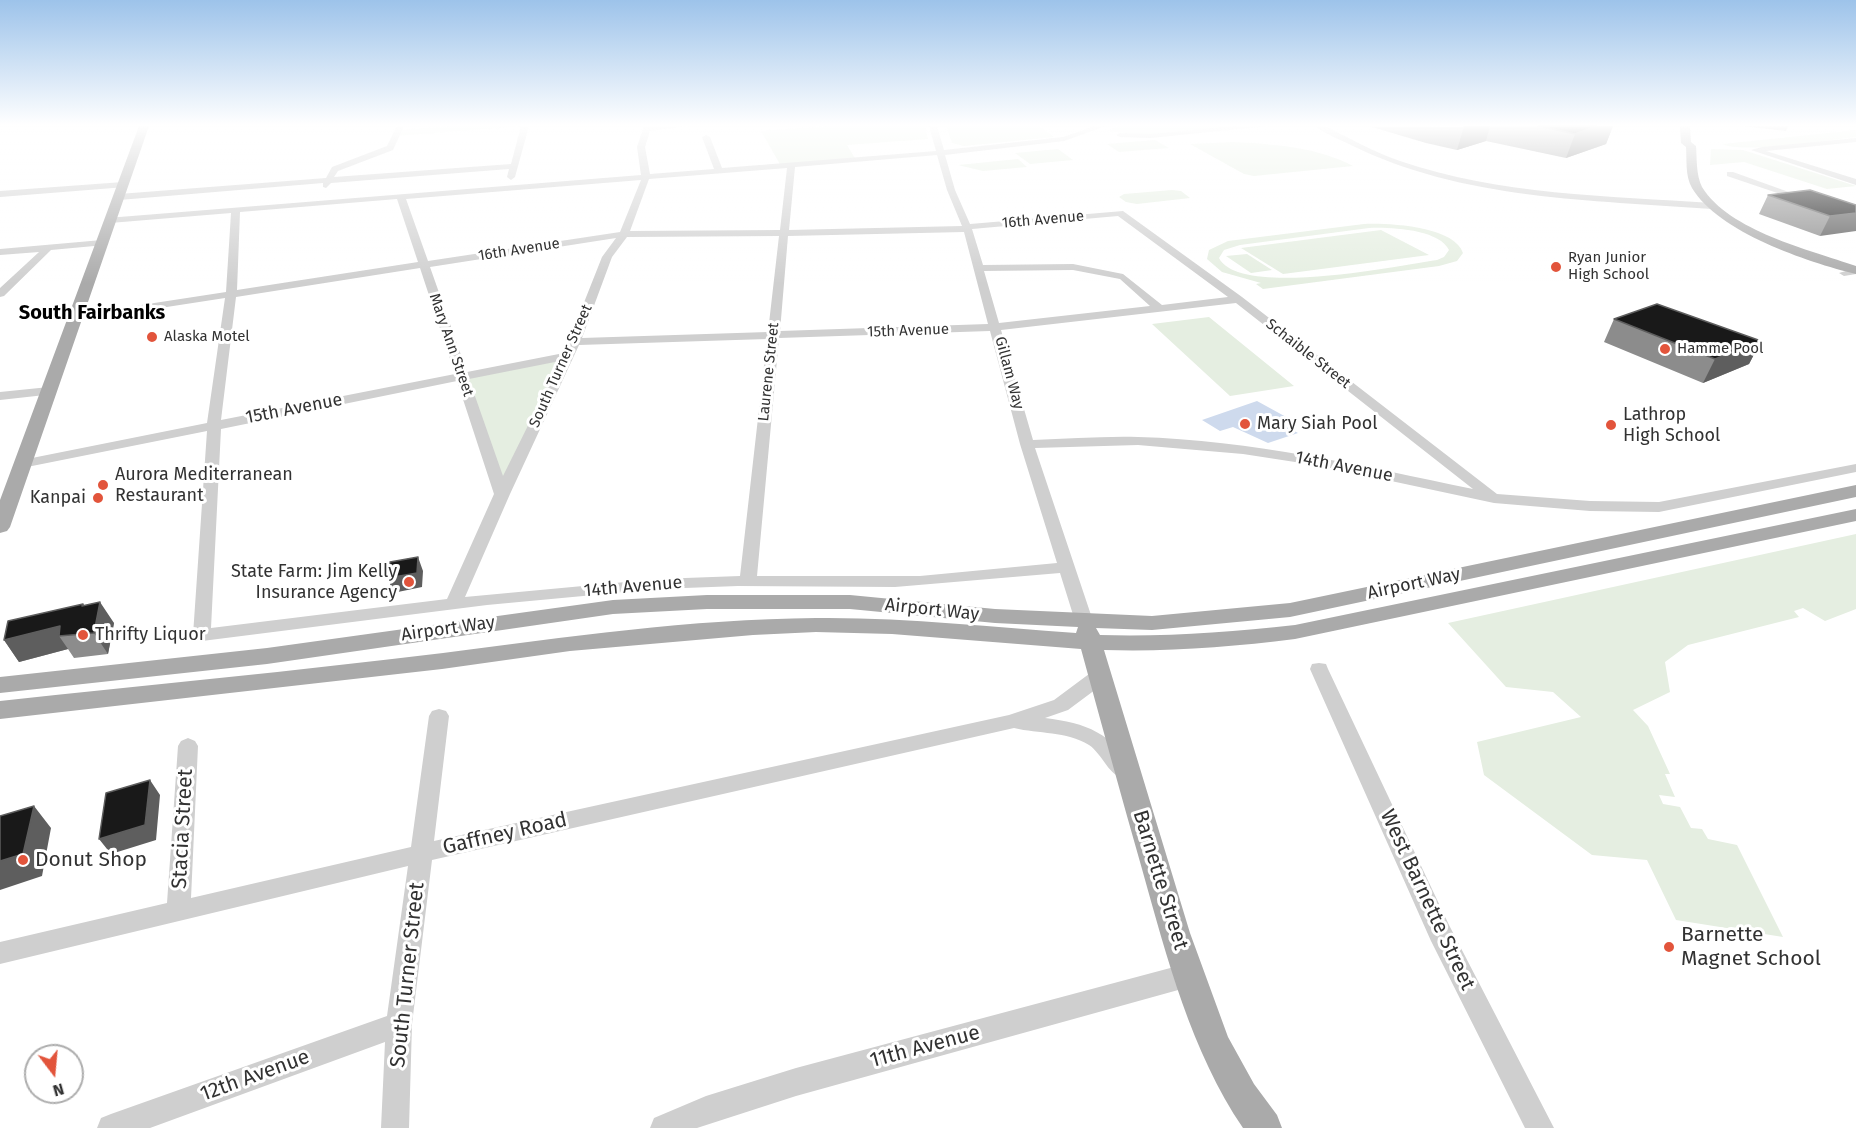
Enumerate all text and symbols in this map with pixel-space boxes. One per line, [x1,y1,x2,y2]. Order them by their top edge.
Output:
street label: 16th Avenue [1001,207,1085,233]
street label: 16th Avenue [477,235,561,265]
place label: Ryan Junior High School [1568,249,1649,284]
marker: Ryan Junior High School [1549,260,1563,274]
street label: Mary Ann Street [425,291,477,399]
district label: South Fairbanks [19,301,165,325]
street label: South Turner Street [526,302,596,430]
street label: Schaible Street [1262,315,1354,393]
street label: 15th Avenue [867,321,949,341]
street label: Laurene Street [755,322,783,422]
place label: Alaska Motel [164,328,250,346]
marker: Alaska Motel [145,330,159,344]
street label: Gillam Way [991,335,1027,411]
place label: Hamme Pool [1677,340,1763,358]
marker: Hamme Pool [1658,342,1672,356]
street label: 15th Avenue [244,389,344,429]
place label: Lathrop High School [1623,404,1720,446]
place label: Mary Siah Pool [1257,413,1378,435]
marker: Mary Siah Pool [1238,417,1252,431]
marker: Lathrop High School [1604,418,1618,432]
street label: 14th Avenue [1293,447,1395,487]
place label: Aurora Mediterranean Restaurant [115,464,293,506]
marker: Aurora Mediterranean Restaurant [96,478,110,492]
place label: Kanpai [30,487,86,509]
marker: Kanpai [91,491,105,505]
place label: State Farm: Jim Kelly Insurance Agency [231,561,397,604]
street label: Airport Way [1366,564,1462,604]
street label: 14th Avenue [583,572,683,602]
marker: State Farm: Jim Kelly Insurance Agency [402,575,416,589]
street label: Airport Way [884,594,980,626]
street label: Airport Way [400,612,496,646]
place label: Thrifty Liquor [95,624,206,646]
marker: Thrifty Liquor [76,628,90,642]
street label: Stacia Street [167,768,199,890]
street label: West Barnette Street [1374,806,1480,994]
street label: Gaffney Road [440,807,570,861]
street label: Barnette Street [1127,807,1193,953]
place label: Donut Shop [35,847,147,873]
marker: Donut Shop [16,853,30,867]
street label: South Turner Street [386,881,430,1069]
place label: Barnette Magnet School [1681,922,1821,972]
marker: Barnette Magnet School [1662,940,1676,954]
street label: 11th Avenue [867,1020,983,1074]
north arrow [24,1044,84,1104]
street label: 12th Avenue [197,1045,313,1107]
text: N [51,1079,66,1100]

